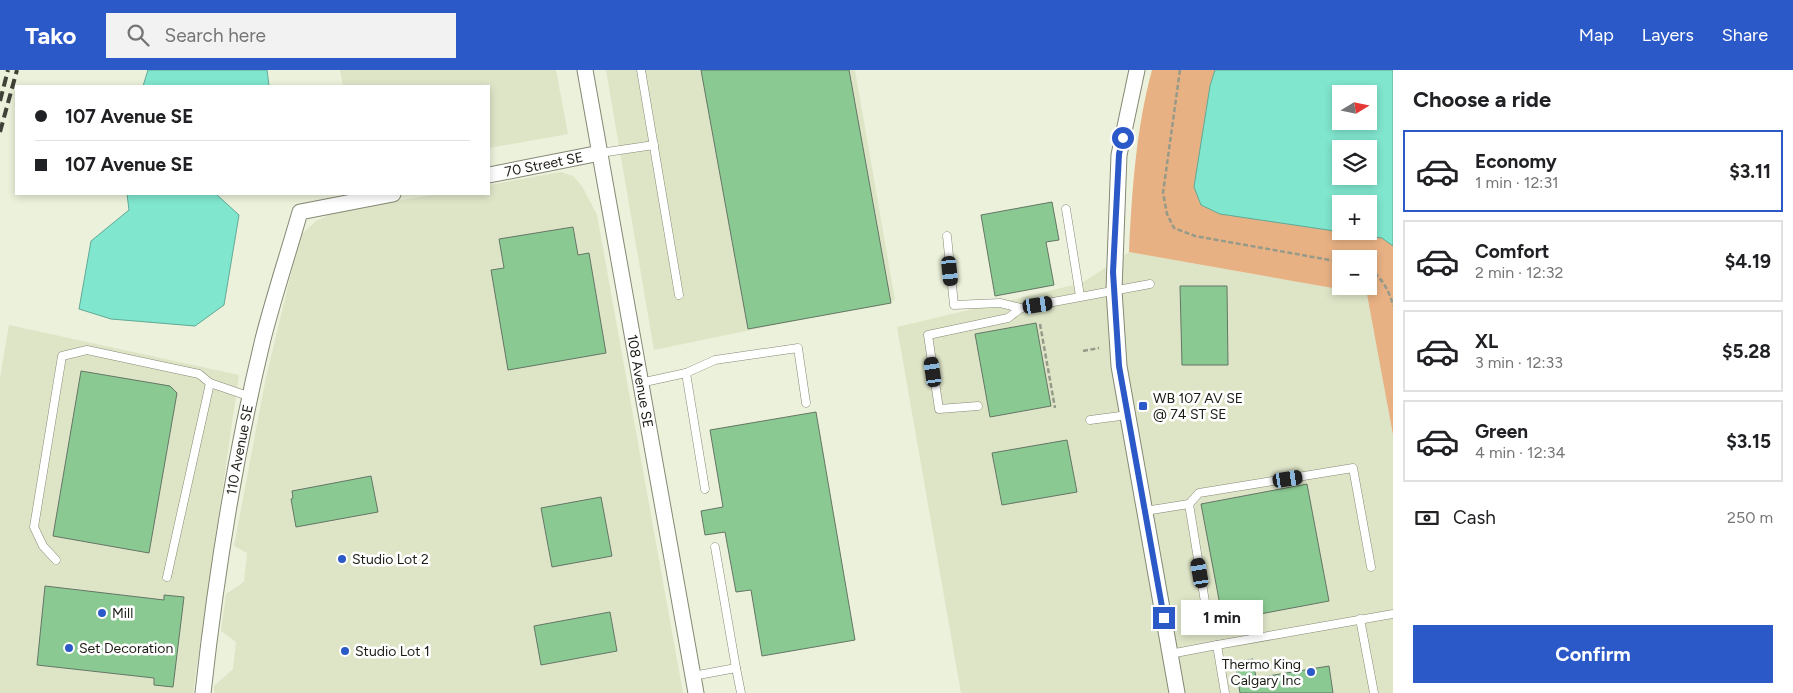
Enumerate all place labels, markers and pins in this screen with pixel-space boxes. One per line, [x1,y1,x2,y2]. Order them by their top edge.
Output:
place label: WB 107 AV SE @ 74 ST SE [1153,390,1243,423]
marker: WB 107 AV SE @ 74 ST SE [1137,400,1149,412]
place label: Studio Lot 2 [352,551,429,568]
marker: Studio Lot 2 [336,553,348,565]
place label: Mill [112,605,133,622]
marker: Mill [96,607,108,619]
place label: Set Decoration [79,640,173,657]
marker: Set Decoration [63,642,75,654]
place label: Studio Lot 1 [355,643,430,660]
marker: Studio Lot 1 [339,645,351,657]
place label: Thermo King Calgary Inc [1222,656,1301,689]
marker: Thermo King Calgary Inc [1305,666,1317,678]

